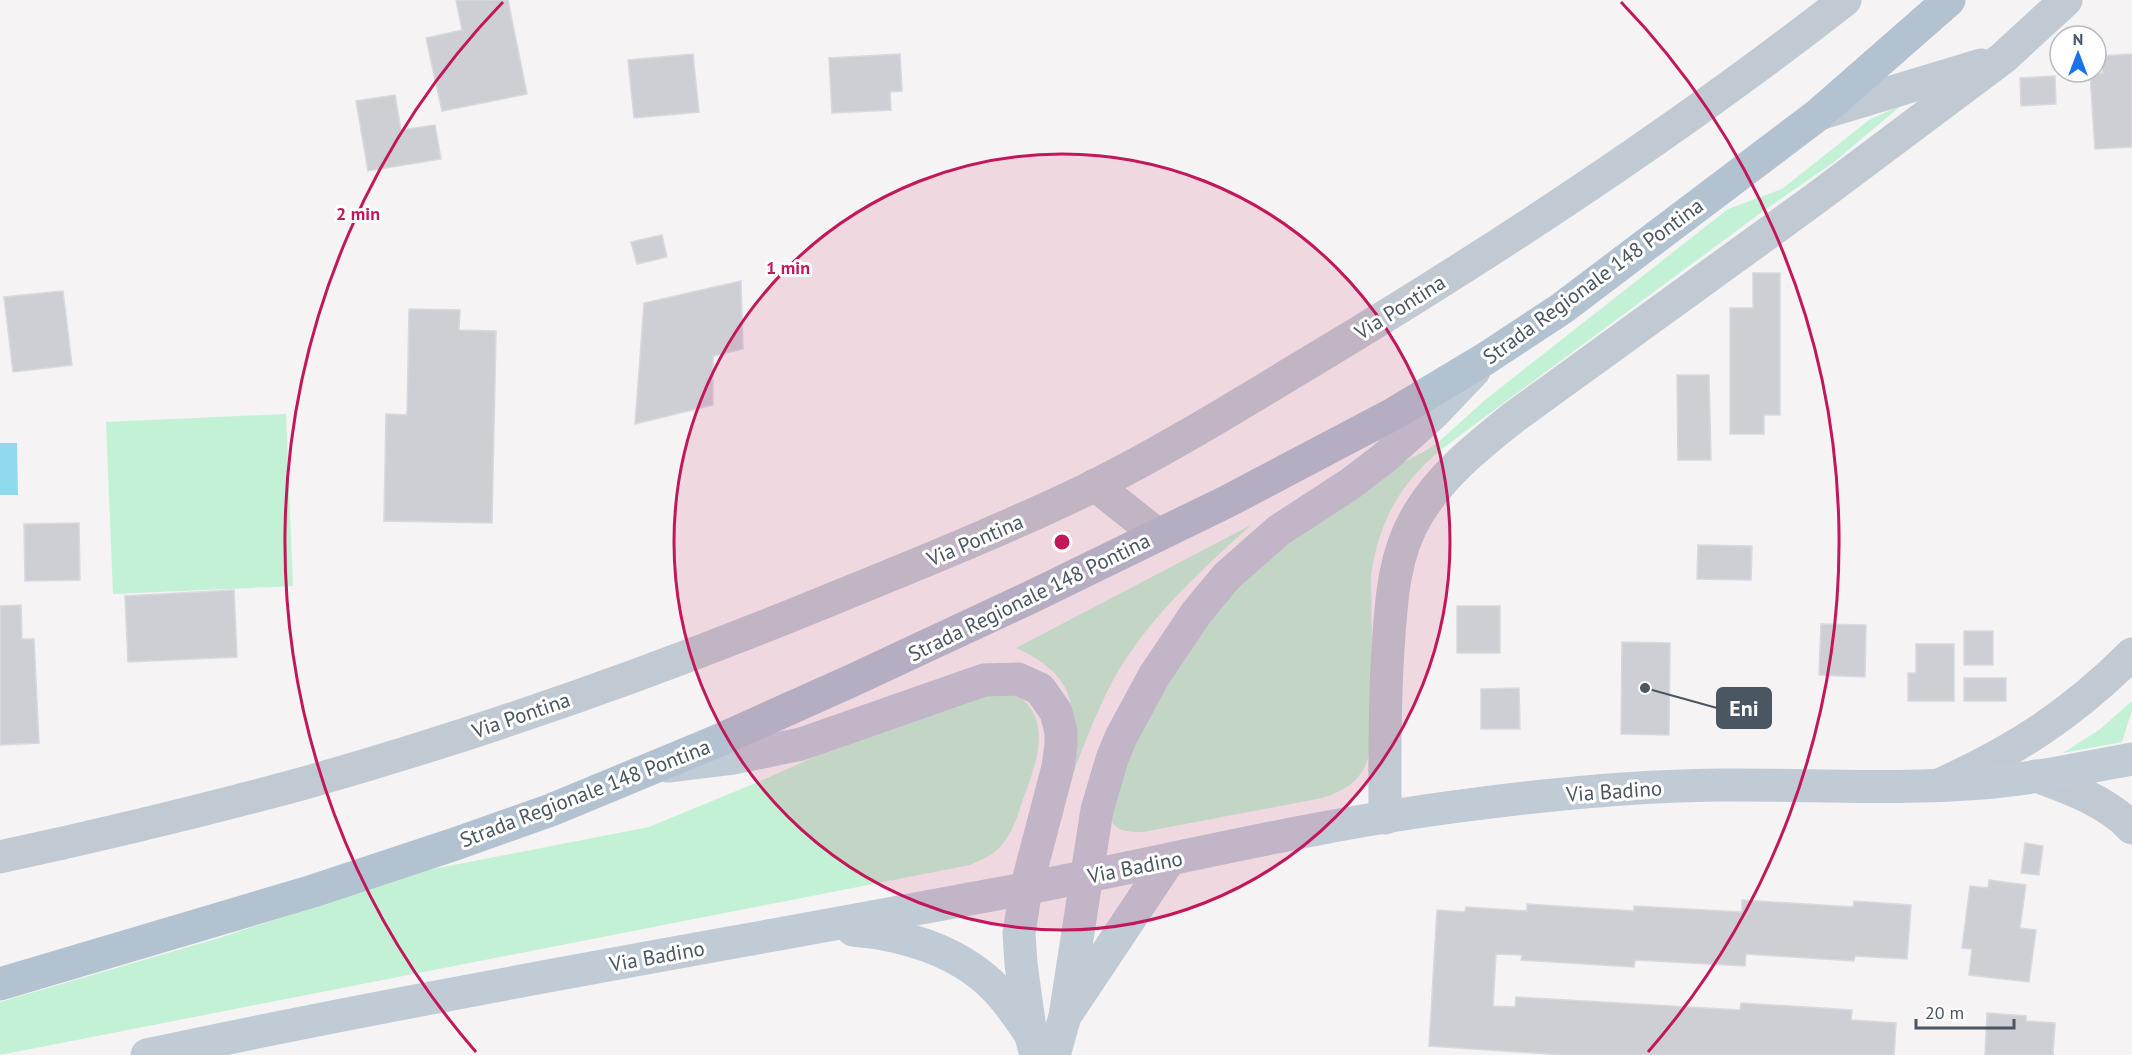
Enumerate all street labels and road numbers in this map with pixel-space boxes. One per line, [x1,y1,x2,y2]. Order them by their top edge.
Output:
street label: Strada Regionale 148 Pontina [1478,192,1708,370]
street label: Via Pontina [1349,269,1450,346]
street label: Via Pontina [922,508,1027,573]
street label: Strada Regionale 148 Pontina [904,527,1154,667]
street label: Via Pontina [467,686,574,745]
street label: Strada Regionale 148 Pontina [456,733,714,853]
street label: Via Badino [1564,774,1663,808]
street label: Via Badino [1084,845,1185,890]
street label: Via Badino [606,934,707,978]

